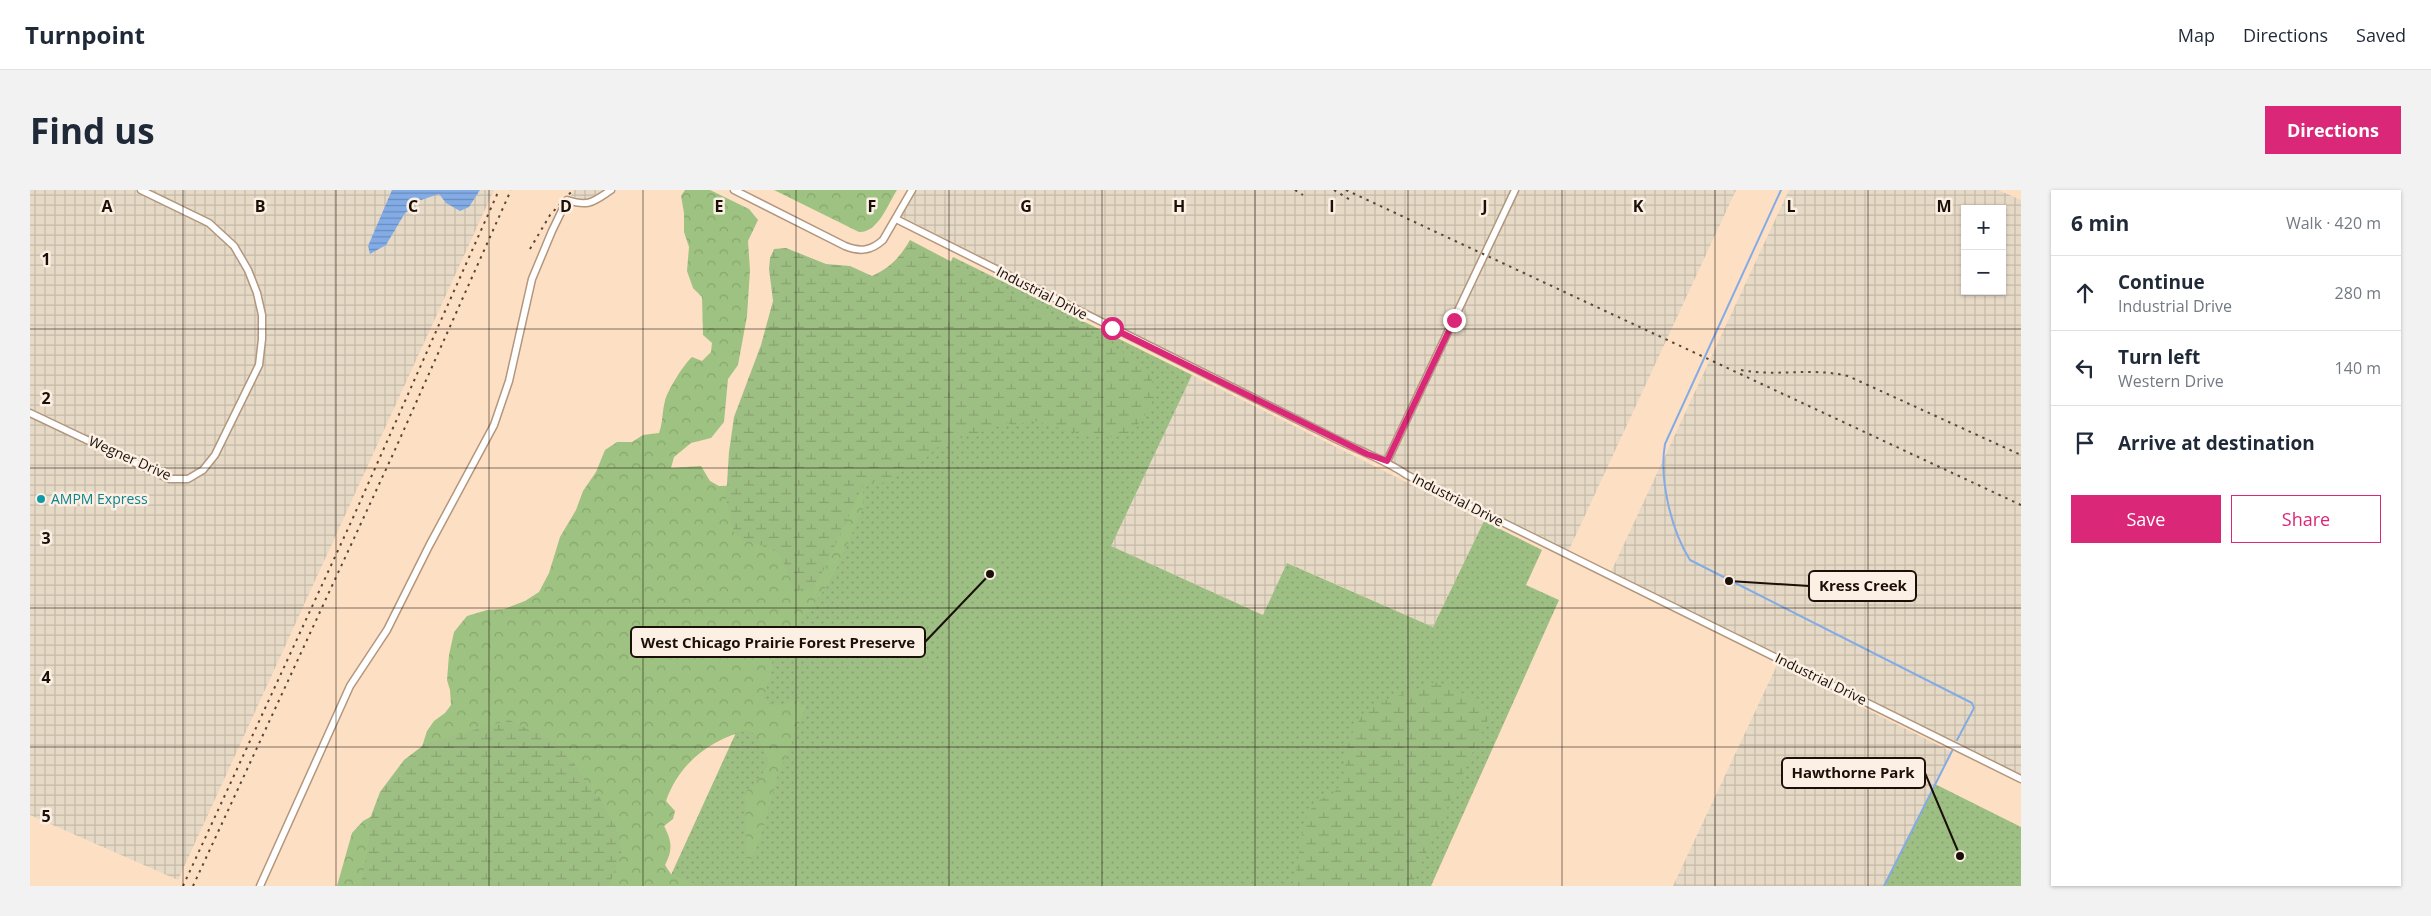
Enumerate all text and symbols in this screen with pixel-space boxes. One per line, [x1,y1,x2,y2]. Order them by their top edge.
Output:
text: Turnpoint [25,18,145,51]
text: Map [2178,23,2215,47]
text: Directions [2243,23,2328,47]
text: Saved [2356,23,2406,47]
button: Directions [2265,106,2401,154]
text: Find us [30,107,155,154]
text: A [101,195,113,217]
text: B [255,195,265,217]
text: C [408,195,418,217]
text: D [560,195,572,217]
text: E [715,195,724,217]
text: F [868,195,876,217]
text: G [1020,195,1032,217]
text: H [1173,195,1185,217]
text: I [1329,195,1335,217]
text: J [1480,195,1488,217]
text: K [1633,195,1644,217]
text: L [1786,195,1796,217]
text: M [1936,195,1952,217]
map controls [1961,205,2006,295]
button: + [1961,205,2006,250]
text: 6 min [2071,209,2129,237]
text: Walk · 420 m [2286,212,2381,234]
text: 1 [41,248,51,270]
button: − [1961,250,2006,295]
street label: Industrial Drive [993,261,1091,324]
text: Continue [2118,269,2205,295]
icon: ahead [2071,279,2099,307]
text: 280 m [2335,282,2381,304]
text: Industrial Drive [2118,295,2232,317]
route end [1443,309,1466,332]
route start [1101,317,1124,340]
text: Turn left [2118,344,2200,370]
icon: left [2071,354,2099,382]
text: 140 m [2335,357,2381,379]
text: Western Drive [2118,370,2224,392]
text: 2 [41,387,51,409]
icon: arrive [2071,429,2099,457]
text: Arrive at destination [2118,430,2315,456]
street label: Wegner Drive [86,431,175,484]
street label: Industrial Drive [1409,468,1507,531]
place label: AMPM Express [51,489,148,508]
marker: AMPM Express [35,493,47,505]
button: Save [2071,495,2221,543]
button: Share [2231,495,2381,543]
text: 3 [41,527,51,549]
callout: Kress Creek [1809,571,1916,601]
text: Kress Creek [1819,575,1908,595]
callout: West Chicago Prairie Forest Preserve [631,627,925,657]
text: West Chicago Prairie Forest Preserve [641,632,915,652]
street label: Industrial Drive [1772,648,1870,709]
text: 4 [41,666,51,688]
callout: Hawthorne Park [1782,758,1925,788]
text: Hawthorne Park [1791,762,1915,782]
text: 5 [41,805,51,827]

